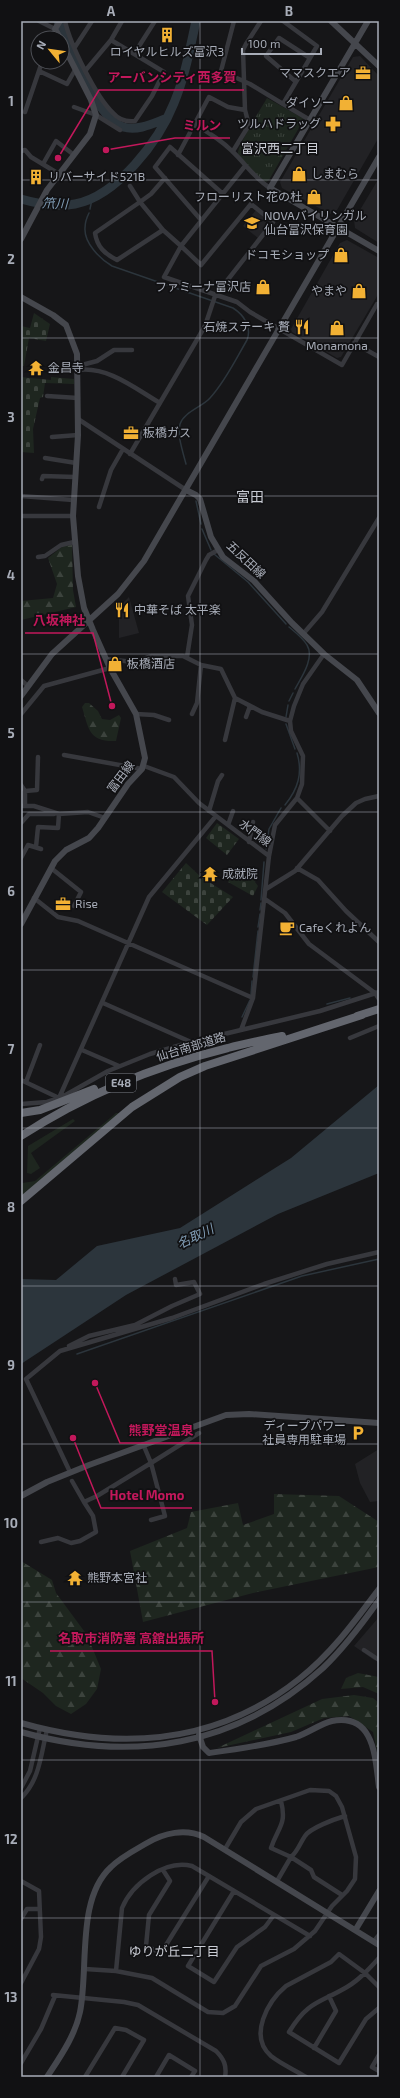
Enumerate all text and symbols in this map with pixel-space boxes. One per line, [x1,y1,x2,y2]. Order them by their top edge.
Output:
text: A [107,3,116,19]
text: B [285,3,293,19]
building icon: ロイヤルヒルズ富沢3 [158,26,176,44]
north arrow [30,30,70,70]
scale bar [242,30,321,56]
text: 100 m [248,36,280,50]
text: N [33,38,48,52]
place label: ロイヤルヒルズ富沢3 [110,44,224,58]
office icon: ママスクエア [354,64,372,82]
callout: アーバンシティ西多賀 [99,65,244,90]
place label: ママスクエア [279,65,351,79]
text: アーバンシティ西多賀 [108,69,236,85]
text: 1 [8,93,14,109]
shop icon: ダイソー [337,94,355,112]
place label: ダイソー [286,95,334,109]
callout: ミルン [175,113,230,138]
pharmacy icon: ツルハドラッグ [324,115,342,133]
place label: ツルハドラッグ [237,116,321,130]
text: ミルン [183,117,221,133]
district label: 富沢西二丁目 [241,140,319,156]
shop icon: しまむら [290,165,308,183]
place label: しまむら [311,166,359,180]
building icon: リバーサイド521B [27,168,45,186]
place label: リバーサイド521B [48,169,145,183]
shop icon: フローリスト花の杜 [305,188,323,206]
place label: フローリスト花の杜 [194,189,302,203]
water label: 笊川 [42,195,70,212]
place label: NOVAバイリンガル 仙台富沢保育園 [264,208,367,236]
school or university icon: NOVAバイリンガル 仙台富沢保育園 [243,214,261,232]
shop icon: ドコモショップ [332,246,350,264]
place label: ドコモショップ [245,247,329,261]
text: 2 [7,251,15,267]
shop icon: ファミーナ富沢店 [254,278,272,296]
place label: ファミーナ富沢店 [155,279,251,293]
shop icon: やまや [350,282,368,300]
place label: やまや [311,283,347,297]
restaurant icon: 石焼ステーキ 贅 [293,318,311,336]
place label: 石焼ステーキ 贅 [203,319,290,333]
shop icon: Monamona [328,319,346,337]
place label: Monamona [306,338,368,352]
temple icon: 金昌寺 [27,359,45,377]
place label: 金昌寺 [48,360,84,374]
text: 3 [7,409,15,425]
office icon: 板橋ガス [122,424,140,442]
place label: 板橋ガス [143,425,191,439]
district label: 富田 [236,488,264,505]
street label: 五反田線 [224,538,269,581]
text: 4 [7,567,15,583]
restaurant icon: 中華そば 太平楽 [113,601,131,619]
place label: 中華そば 太平楽 [134,602,221,616]
callout: 八坂神社 [25,608,93,633]
text: 八坂神社 [33,612,85,628]
shop icon: 板橋酒店 [106,655,124,673]
place label: 板橋酒店 [127,656,175,670]
text: 5 [7,725,15,741]
street label: 富田線 [104,758,137,795]
street label: 水門線 [237,816,274,849]
temple icon: 成就院 [201,865,219,883]
place label: 成就院 [222,866,258,880]
text: 6 [7,883,15,899]
office icon: Rise [54,895,72,913]
place label: Rise [75,896,98,910]
cafe icon: Cafeくれよん [278,919,296,937]
place label: Cafeくれよん [299,920,371,934]
street label: 仙台南部道路 [154,1029,227,1063]
text: 7 [8,1041,15,1057]
road number: E48 [106,1074,136,1092]
text: 8 [7,1199,15,1215]
water label: 名取川 [174,1219,218,1252]
text: 9 [7,1357,15,1373]
callout: 熊野堂温泉 [120,1418,201,1443]
place label: ディープパワー 社員専用駐車場 [262,1418,346,1446]
text: 熊野堂温泉 [128,1422,194,1438]
parking icon: ディープパワー 社員専用駐車場 [349,1424,367,1442]
callout: Hotel Momo [101,1483,192,1508]
text: Hotel Momo [110,1487,185,1503]
text: 10 [4,1515,18,1531]
temple icon: 熊野本宮社 [66,1569,84,1587]
place label: 熊野本宮社 [87,1570,147,1584]
callout: 名取市消防署 高舘出張所 [50,1626,212,1651]
text: 名取市消防署 高舘出張所 [58,1630,204,1646]
text: 11 [5,1673,17,1689]
text: 12 [4,1831,18,1847]
district label: ゆりが丘二丁目 [128,1943,220,1959]
text: 13 [5,1989,18,2005]

